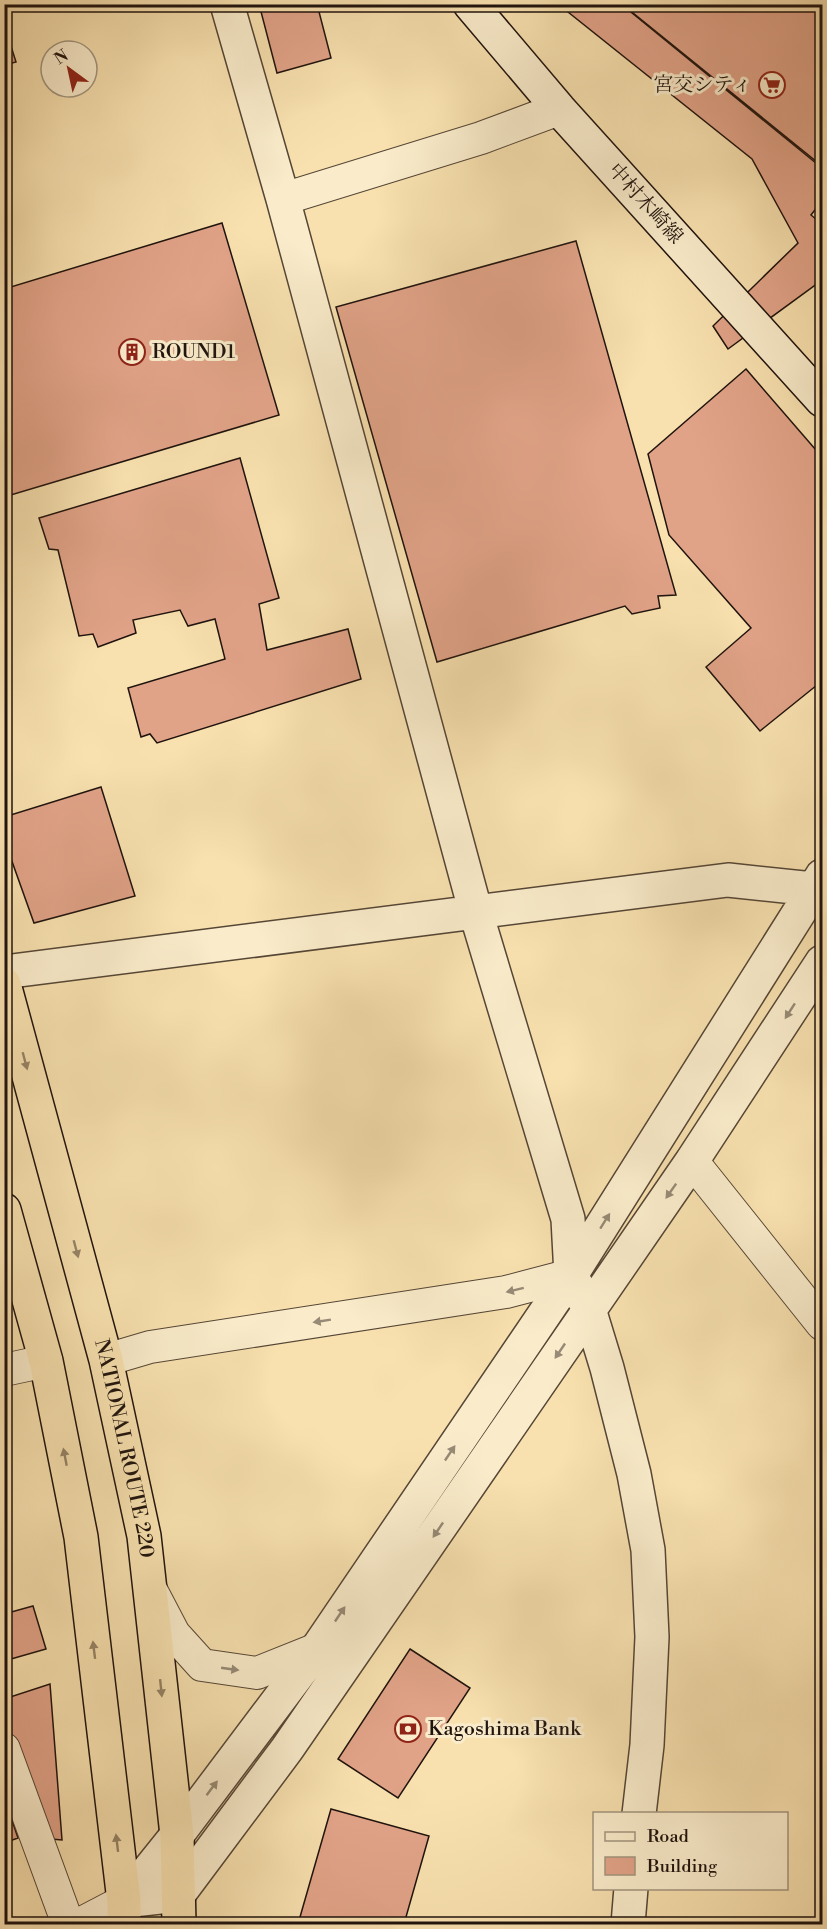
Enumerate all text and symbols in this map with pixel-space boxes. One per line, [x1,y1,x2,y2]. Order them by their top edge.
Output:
north arrow [39,39,99,99]
text: N [51,45,72,69]
supermarket icon: 宮交シティ [757,70,787,100]
place label: 宮交シティ [654,73,752,98]
street label: 中村木崎線 [602,158,688,250]
building icon: ROUND1 [117,337,147,367]
place label: ROUND1 [152,340,235,365]
one-way arrow [785,1003,796,1020]
one-way arrow [21,1052,30,1070]
one-way arrow [665,1183,677,1199]
one-way arrow [599,1213,610,1229]
one-way arrow [72,1240,81,1258]
one-way arrow [505,1285,524,1295]
one-way arrow [312,1316,331,1325]
street label: NATIONAL ROUTE 220 [88,1336,159,1559]
one-way arrow [554,1343,566,1359]
one-way arrow [444,1445,455,1461]
one-way arrow [60,1447,69,1466]
one-way arrow [432,1521,444,1537]
one-way arrow [334,1606,345,1622]
one-way arrow [89,1640,99,1659]
one-way arrow [221,1664,240,1673]
one-way arrow [156,1679,166,1698]
bank icon: Kagoshima Bank [393,1714,423,1744]
place label: Kagoshima Bank [428,1717,582,1742]
one-way arrow [206,1781,218,1797]
legend [593,1812,788,1890]
text: Road [647,1825,690,1848]
one-way arrow [112,1834,122,1853]
text: Building [646,1855,718,1878]

